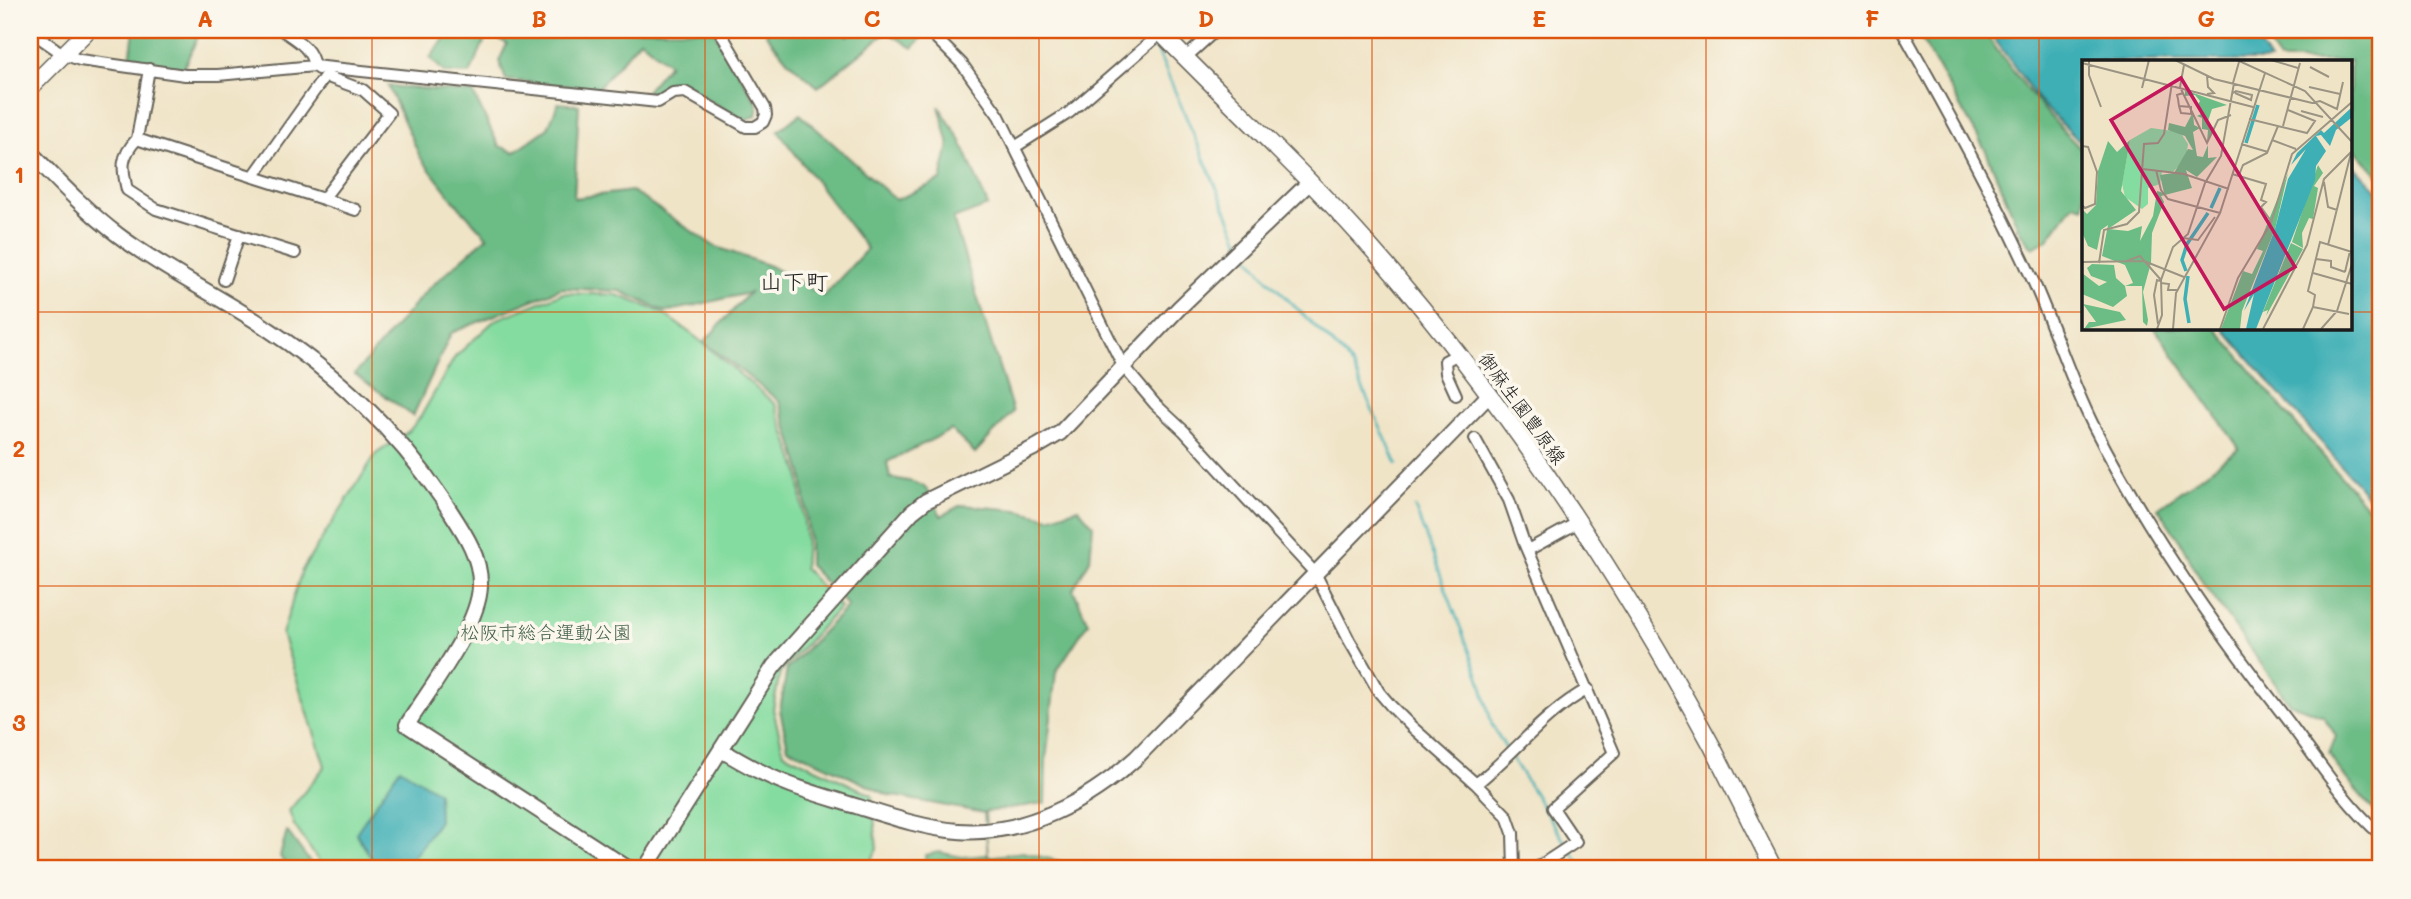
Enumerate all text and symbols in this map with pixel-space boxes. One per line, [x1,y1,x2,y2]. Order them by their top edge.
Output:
text: A [197,3,213,33]
text: B [531,3,547,33]
text: C [863,3,881,33]
text: D [1198,3,1214,33]
text: E [1532,3,1546,33]
text: F [1865,3,1879,33]
text: G [2197,3,2215,33]
inset map [2082,60,2352,329]
text: 1 [14,159,24,189]
district label: 山下町 [760,266,829,296]
street label: 御麻生園豊原線 [1474,347,1572,469]
text: 2 [13,433,25,463]
park label: 松阪市総合運動公園 [460,619,632,644]
text: 3 [12,707,26,737]

